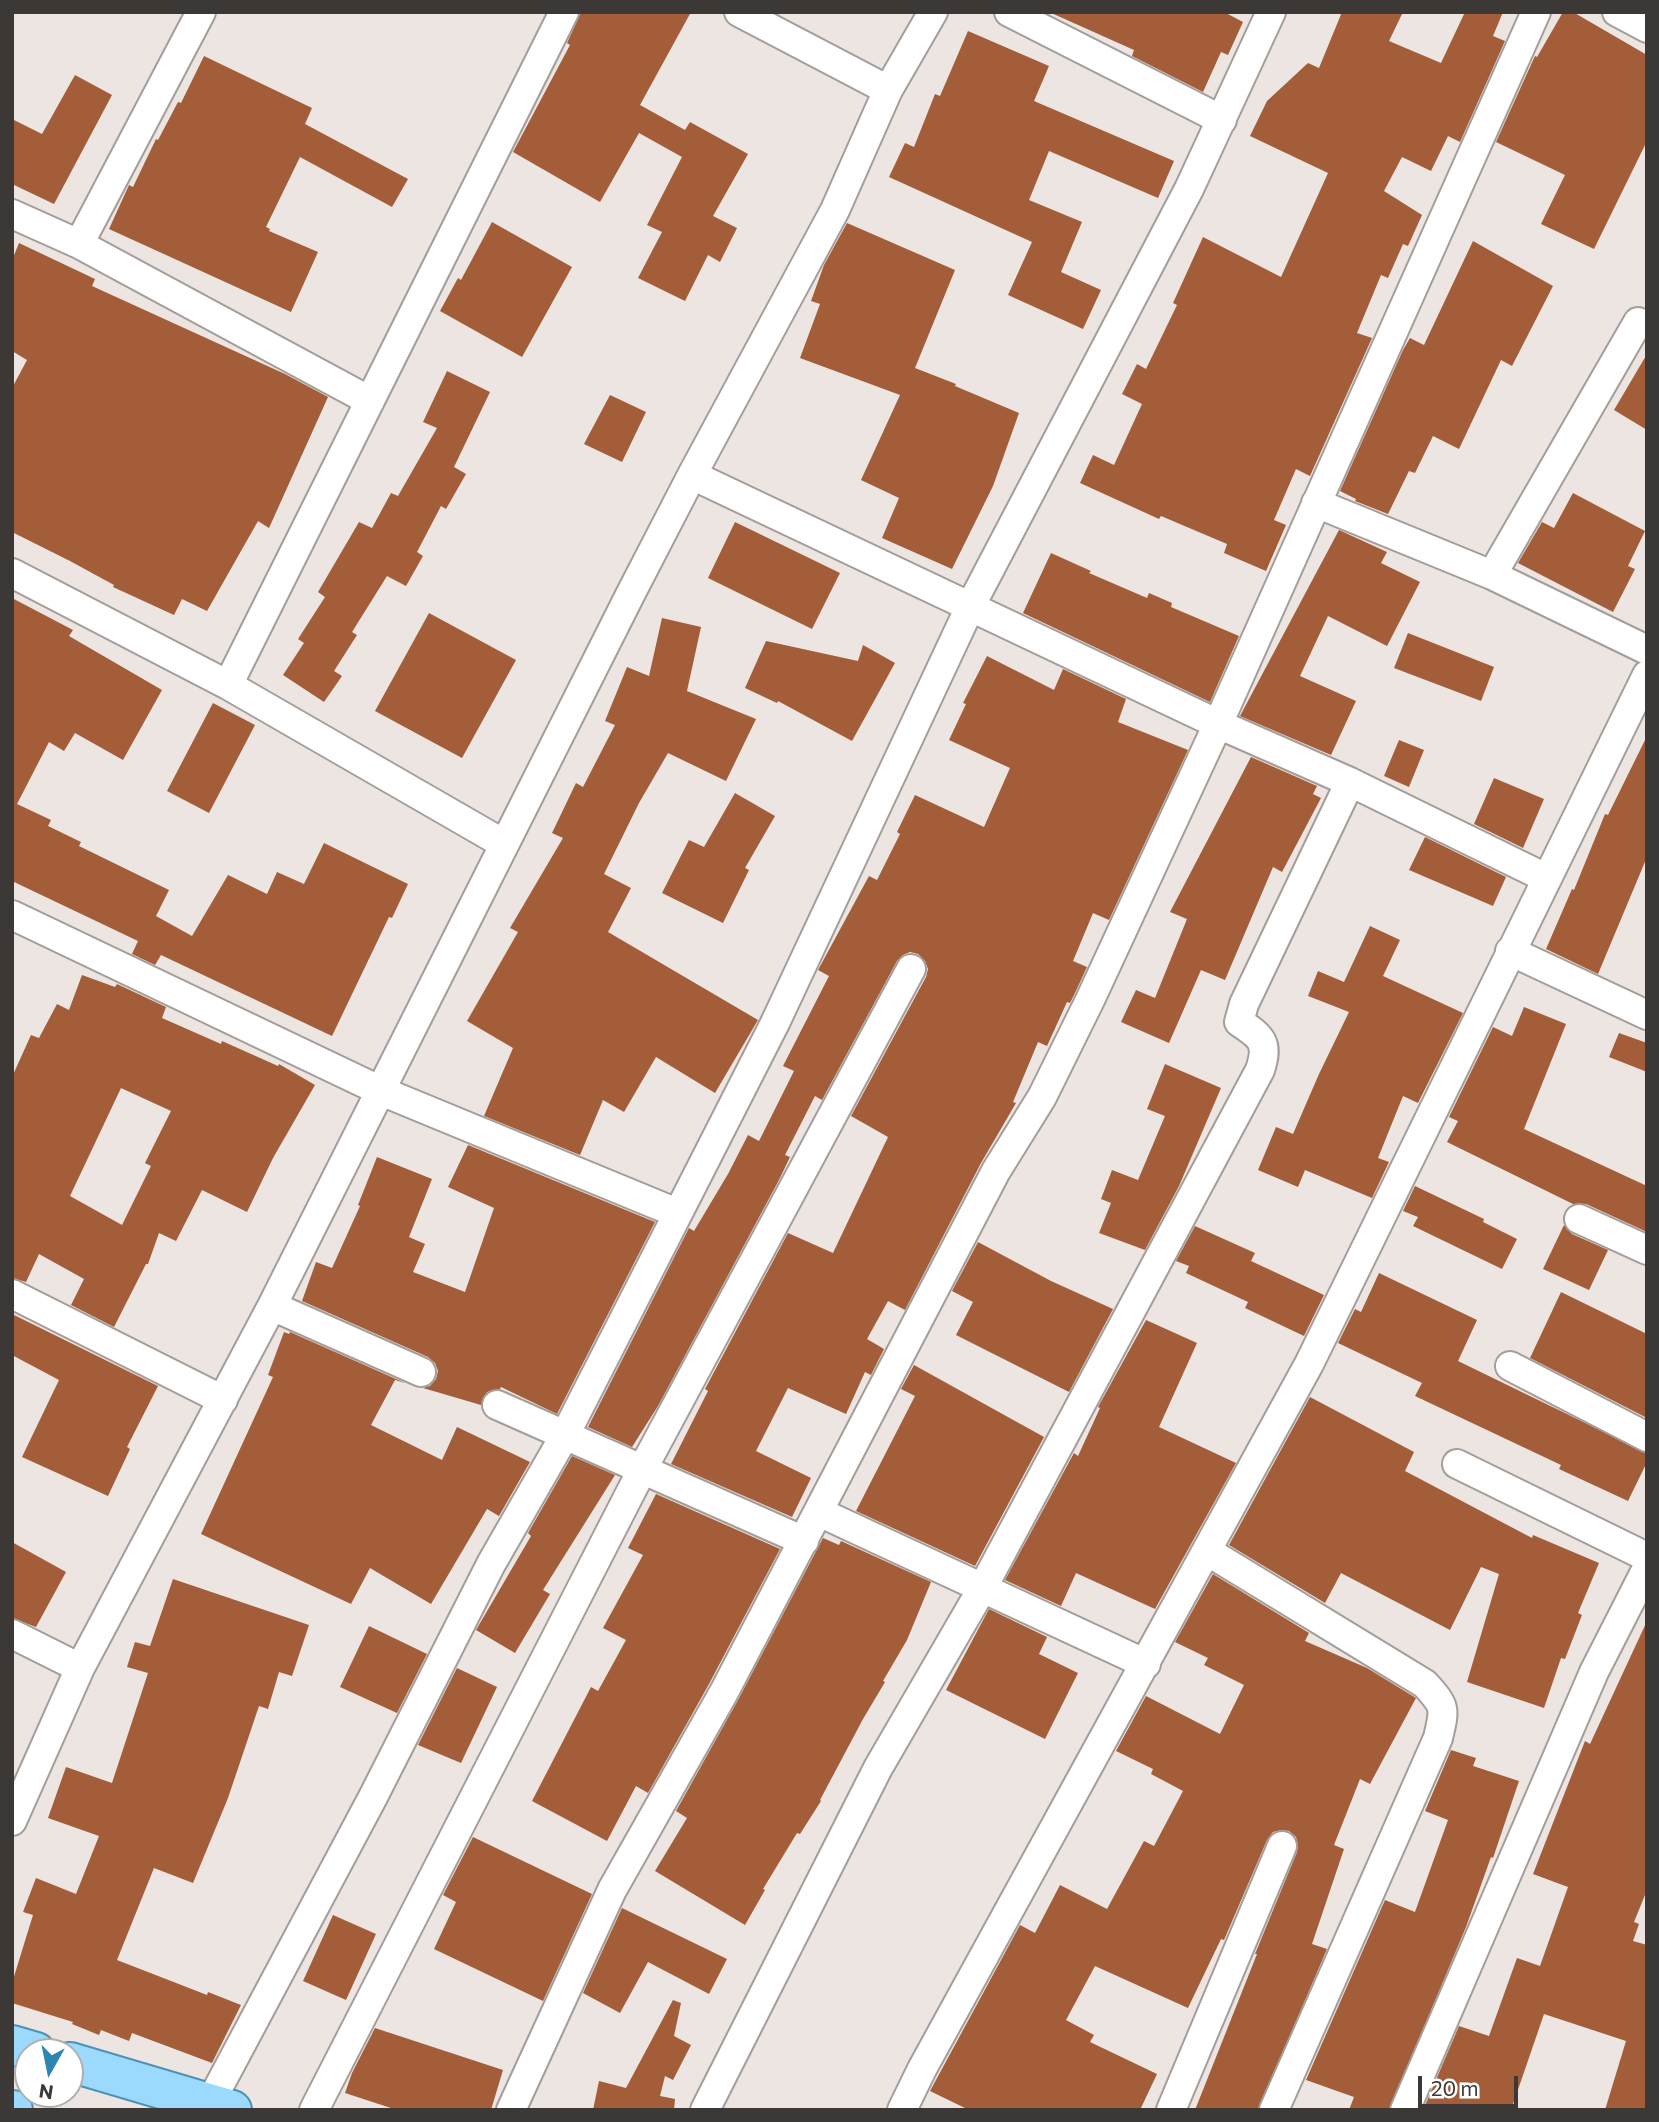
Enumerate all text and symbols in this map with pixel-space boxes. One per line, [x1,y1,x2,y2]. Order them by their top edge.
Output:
north arrow [14,2038,84,2108]
scale bar [1421,2062,1521,2106]
text: 20 m [1431,2075,1479,2100]
text: N [37,2080,55,2105]

